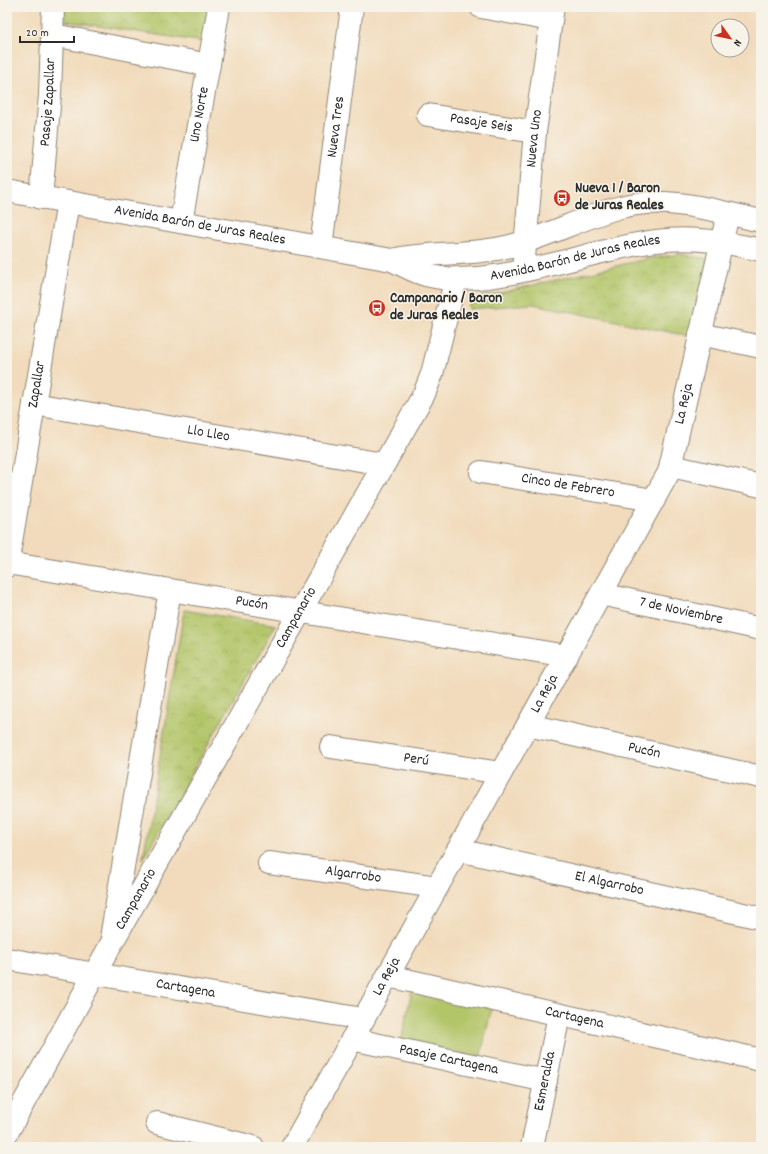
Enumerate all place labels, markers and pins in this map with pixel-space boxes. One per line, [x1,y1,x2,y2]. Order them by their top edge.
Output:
place label: Nueva 1 / Baron de Juras Reales [575,178,664,217]
bus stop icon: Nueva 1 / Baron de Juras Reales [552,188,572,208]
place label: Campanario / Baron de Juras Reales [390,288,502,327]
bus stop icon: Campanario / Baron de Juras Reales [367,298,387,318]

